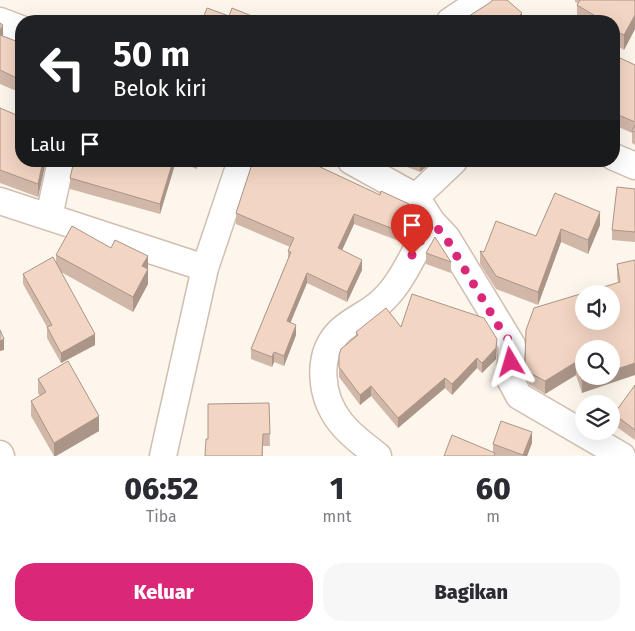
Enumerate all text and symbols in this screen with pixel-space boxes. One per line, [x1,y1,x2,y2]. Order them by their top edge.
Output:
text: 50 m [113,33,190,75]
icon: left [30,35,95,100]
text: Belok kiri [113,75,207,102]
icon: arrive [76,130,104,158]
text: Lalu [30,133,66,156]
pin [391,204,433,255]
icon: arrive [398,211,426,239]
map controls [575,285,620,440]
button: sound [575,285,620,330]
position arrow [484,335,536,387]
button: search [575,340,620,385]
button: layers [575,395,620,440]
text: 06:52 [124,471,198,507]
text: 1 [330,471,344,507]
text: 60 [476,471,511,507]
text: Tiba [146,507,177,526]
text: mnt [323,507,351,526]
text: m [486,507,500,526]
button: Keluar [15,563,313,621]
button: Bagikan [323,563,620,621]

